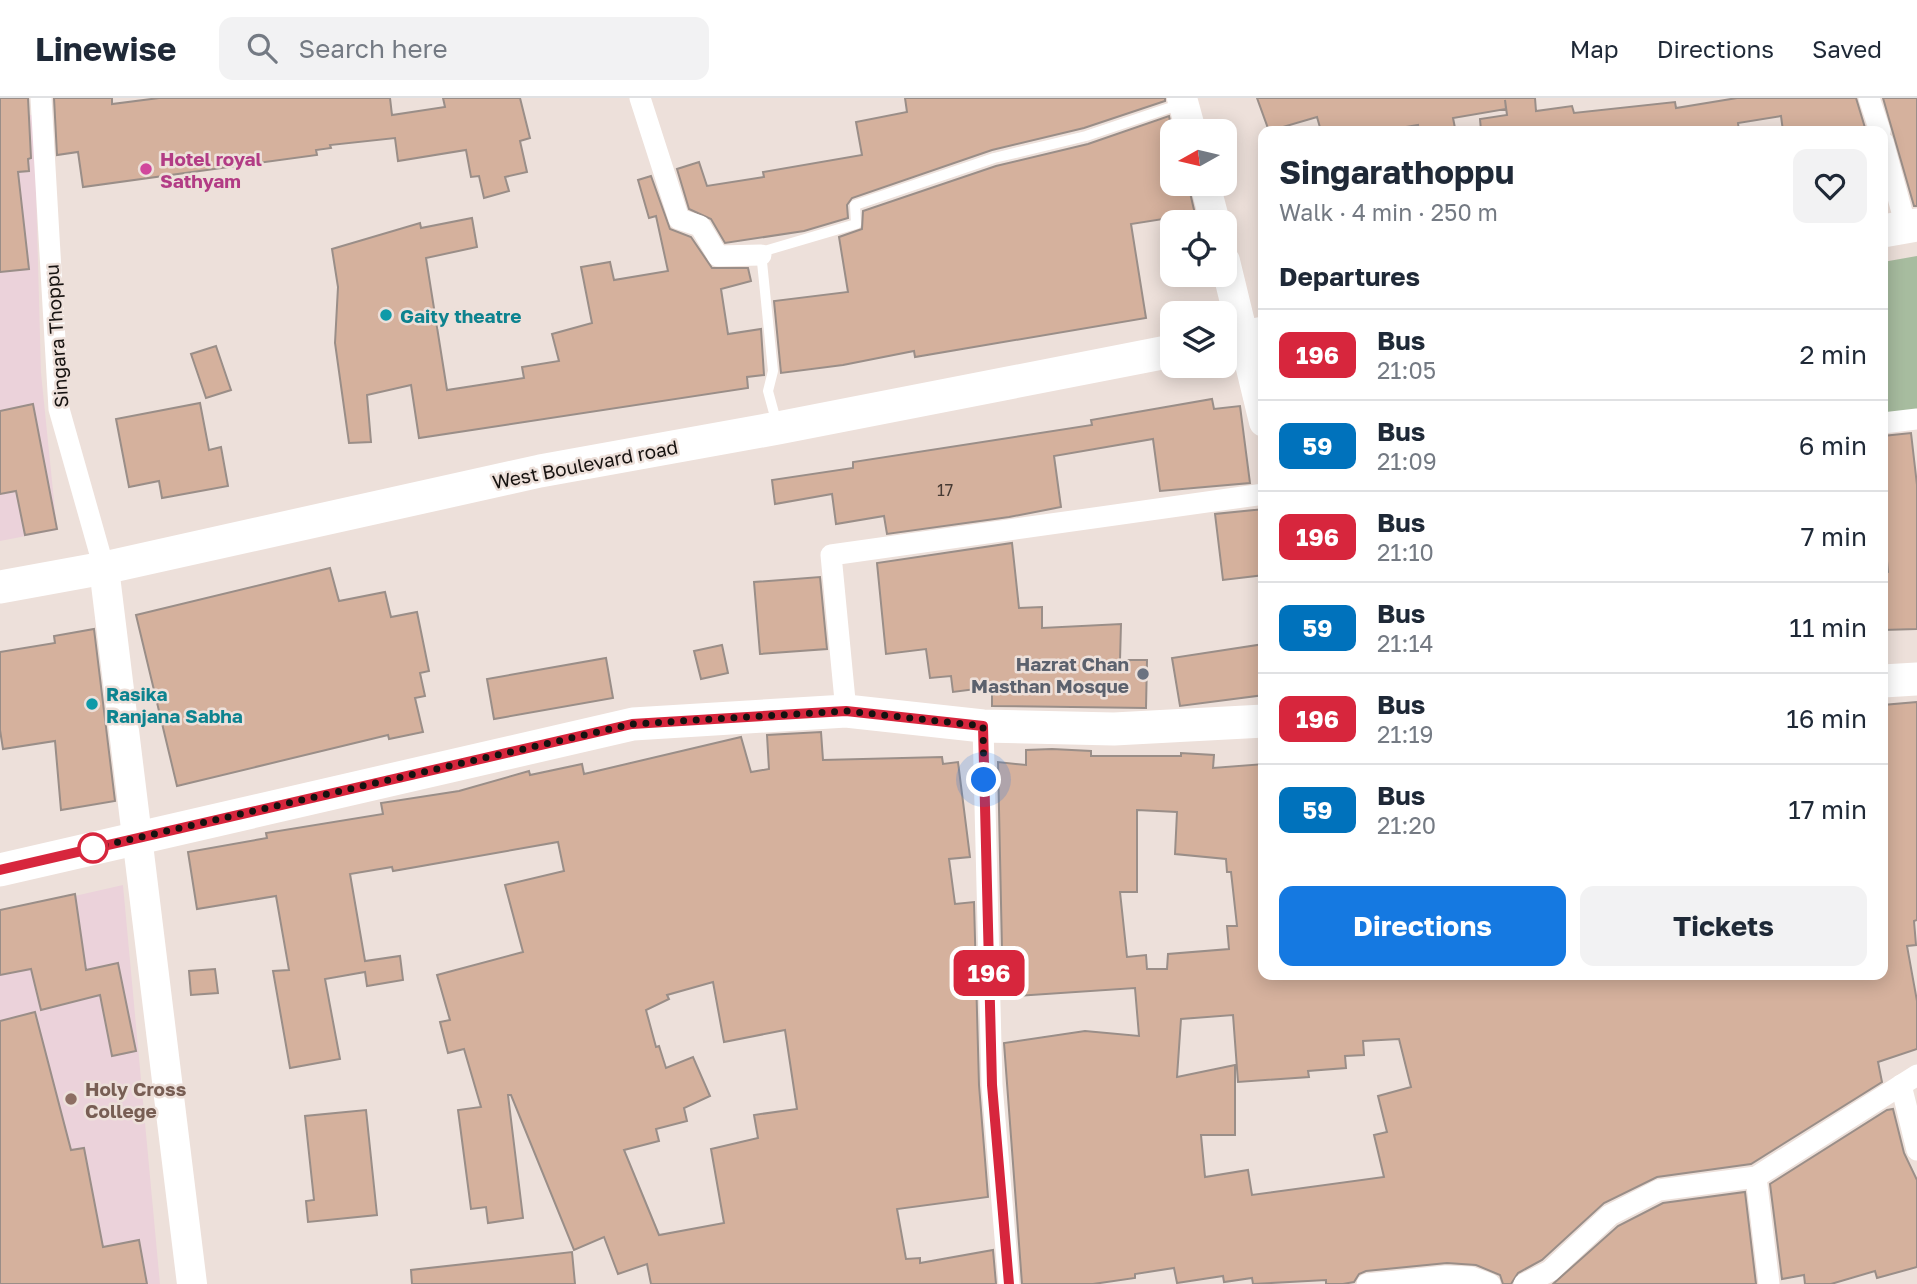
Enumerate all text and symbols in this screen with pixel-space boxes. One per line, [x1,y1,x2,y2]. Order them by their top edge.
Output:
search box [219,17,709,80]
text: Linewise [35,29,177,68]
icon: search [243,29,281,67]
text: Search here [299,33,448,64]
text: Map [1570,34,1619,63]
text: Directions [1657,34,1774,63]
text: Saved [1812,34,1882,63]
north arrow [1160,119,1237,196]
map controls [1160,119,1237,378]
place label: Hotel royal Sathyam [160,147,262,192]
button: heart [1793,149,1867,223]
text: Singarathoppu [1279,152,1514,191]
marker: Hotel royal Sathyam [138,161,154,177]
text: Walk · 4 min · 250 m [1279,198,1498,226]
button: locate [1160,210,1237,287]
text: Departures [1279,261,1420,292]
street label: Singara Thoppu [40,263,72,409]
button: layers [1160,301,1237,378]
place label: Gaity theatre [400,304,521,327]
marker: Gaity theatre [378,307,394,323]
text: Bus [1377,325,1425,356]
text: 2 min [1799,339,1867,370]
text: 196 [1296,340,1339,369]
text: 21:05 [1377,356,1436,384]
text: Bus [1377,416,1425,447]
text: 6 min [1799,430,1867,461]
text: 59 [1303,431,1332,460]
street label: West Boulevard road [490,435,680,493]
text: 21:09 [1377,447,1437,475]
house number: 17 [937,480,953,500]
text: Bus [1377,507,1425,538]
text: 7 min [1801,521,1867,552]
text: 196 [1296,522,1339,551]
text: 21:10 [1377,538,1434,566]
text: Bus [1377,598,1425,629]
text: 11 min [1789,612,1867,643]
text: 59 [1303,613,1332,642]
text: 21:14 [1377,629,1434,657]
place label: Hazrat Chan Masthan Mosque [971,652,1129,697]
marker: Hazrat Chan Masthan Mosque [1135,666,1151,682]
place label: Rasika Ranjana Sabha [106,682,243,727]
text: Bus [1377,689,1425,720]
marker: Rasika Ranjana Sabha [84,696,100,712]
text: 16 min [1786,703,1867,734]
text: 196 [1296,704,1339,733]
text: 21:19 [1377,720,1433,748]
your location [966,762,1001,797]
text: Bus [1377,780,1425,811]
text: 17 min [1788,794,1867,825]
text: 59 [1303,795,1332,824]
text: 21:20 [1377,811,1436,839]
unlabelled marker [78,833,108,863]
button: Directions [1279,886,1566,966]
button: Tickets [1580,886,1867,966]
line badge: 196 [949,950,1029,996]
text: 196 [968,958,1010,987]
place label: Holy Cross College [85,1077,187,1122]
marker: Holy Cross College [63,1091,79,1107]

